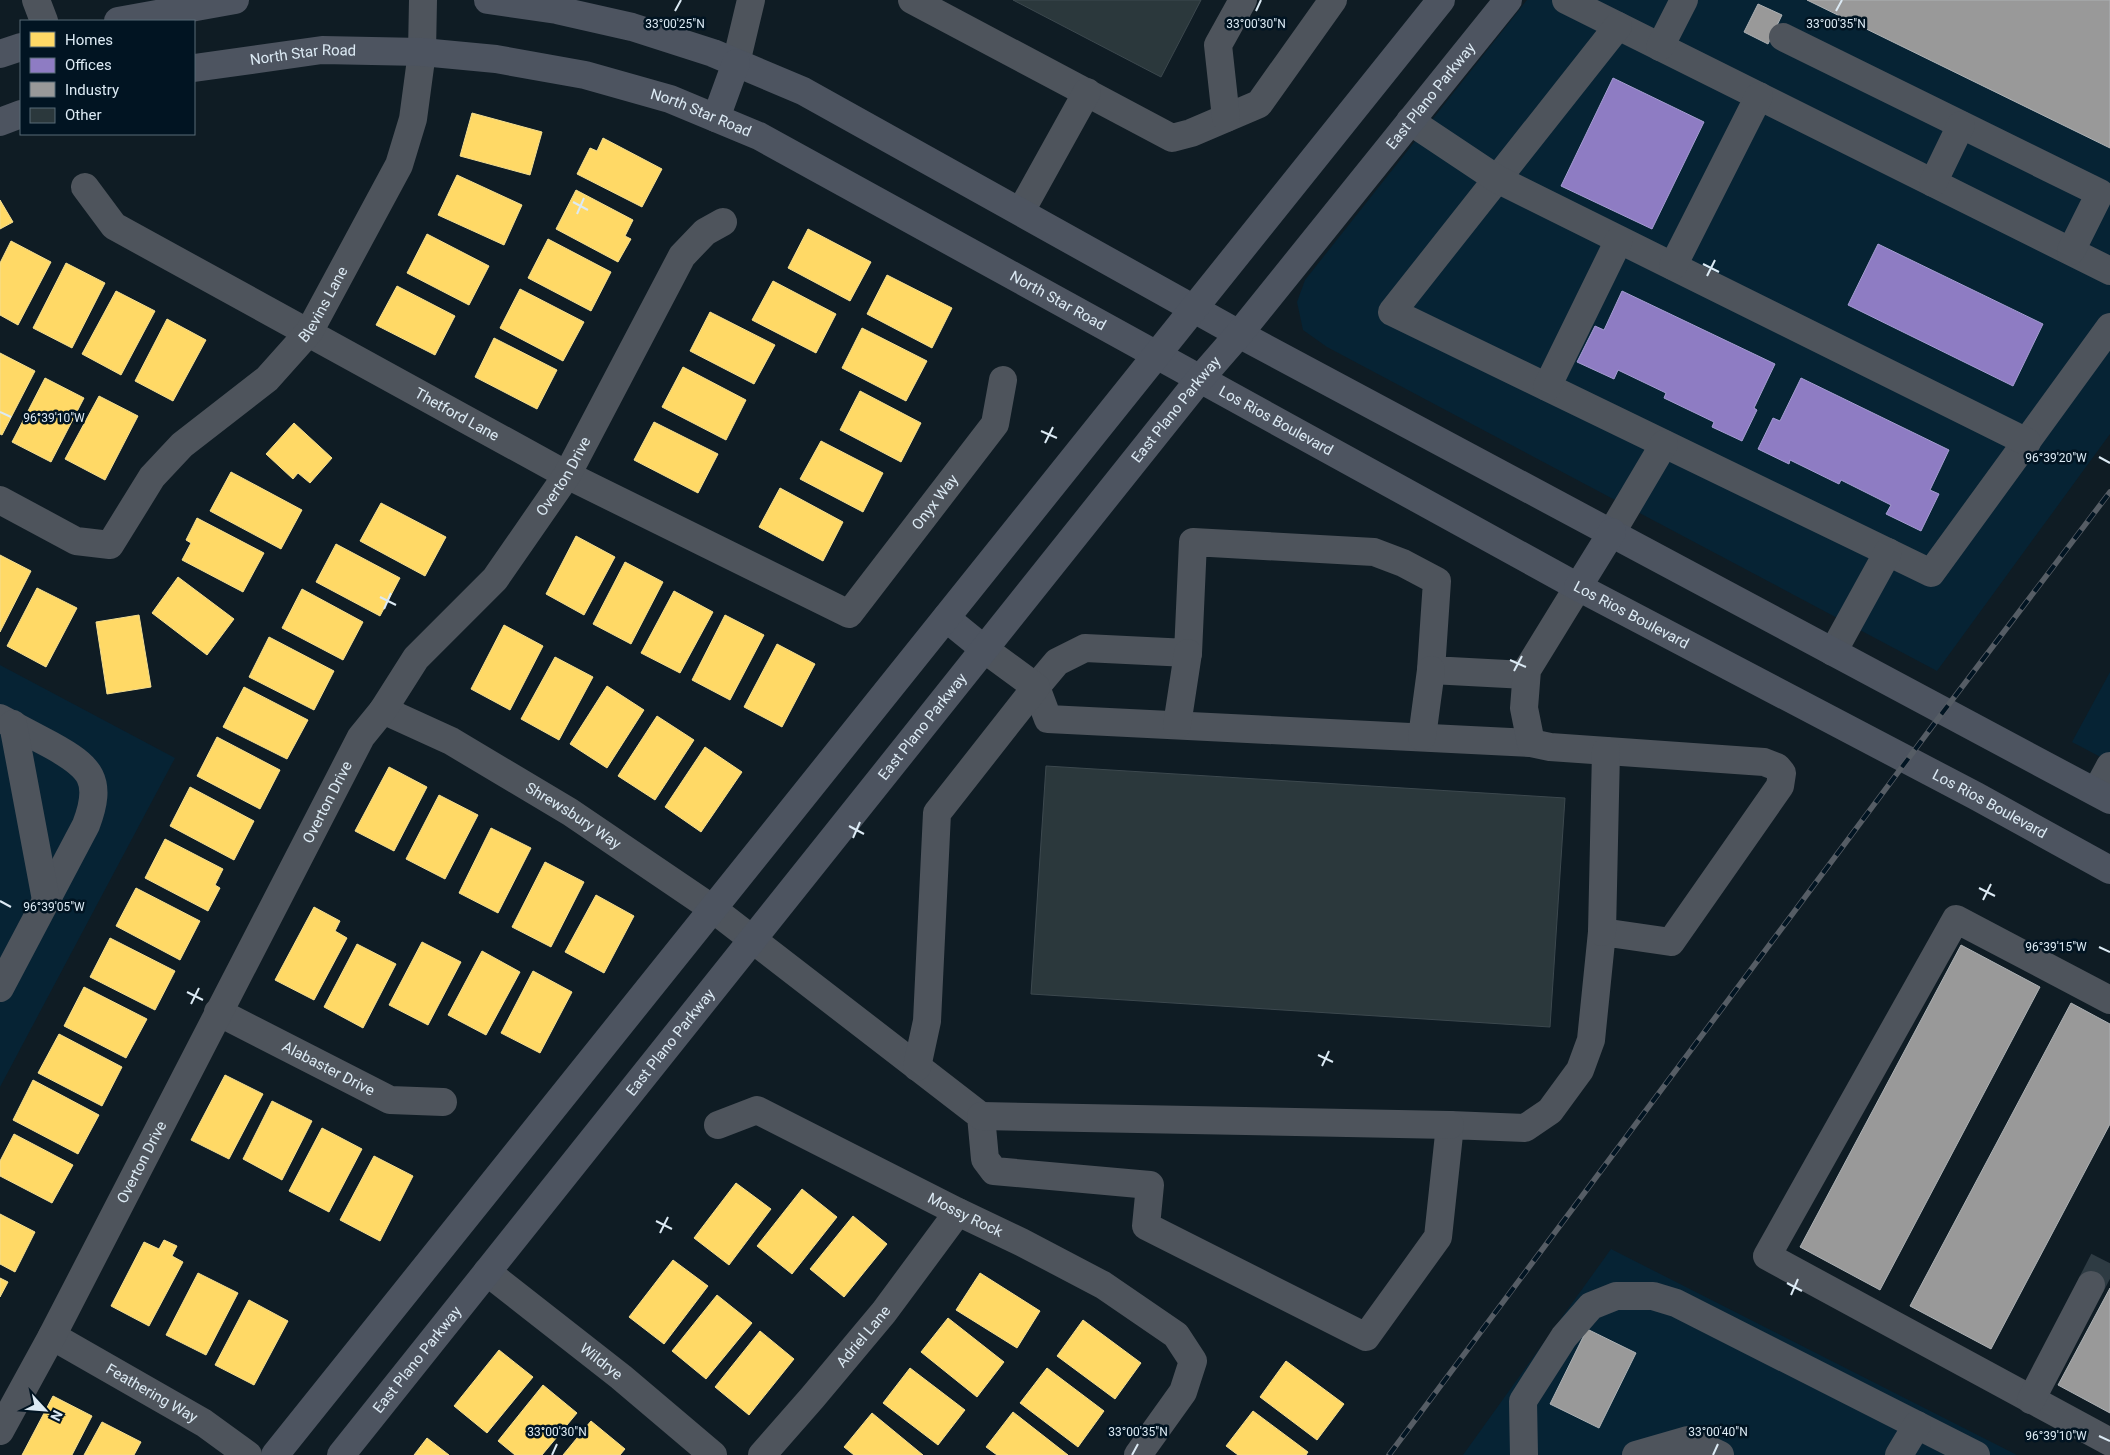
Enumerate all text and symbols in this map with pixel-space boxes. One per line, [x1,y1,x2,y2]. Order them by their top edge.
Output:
text: 33°00'25"N [645,17,705,31]
text: 33°00'30"N [1226,17,1286,31]
text: 33°00'35"N [1806,17,1866,31]
legend [20,20,195,135]
text: Homes [65,31,113,49]
street label: East Plano Parkway [1382,39,1479,153]
street label: North Star Road [249,41,356,69]
text: Offices [65,56,112,74]
text: Industry [65,81,119,99]
street label: North Star Road [648,85,754,141]
text: Other [65,106,102,124]
street label: Blevins Lane [295,263,352,346]
street label: North Star Road [1007,267,1109,334]
street label: East Plano Parkway [1128,353,1224,466]
street label: Los Rios Boulevard [1216,382,1336,459]
street label: Thetford Lane [412,384,502,445]
text: 96°39'10"W [23,411,85,425]
street label: Overton Drive [532,434,595,520]
text: 96°39'20"W [2025,451,2087,465]
street label: Onyx Way [908,471,962,533]
street label: Los Rios Boulevard [1571,577,1692,653]
street label: East Plano Parkway [874,669,971,784]
street label: Overton Drive [299,758,356,846]
street label: Los Rios Boulevard [1929,766,2050,842]
street label: Shrewsbury Way [522,778,625,853]
text: 96°39'05"W [23,900,85,914]
text: 96°39'15"W [2025,940,2087,954]
street label: East Plano Parkway [622,985,718,1099]
street label: Alabaster Drive [279,1037,378,1100]
street label: Overton Drive [113,1118,170,1206]
street label: Mossy Rock [925,1189,1006,1241]
street label: Adriel Lane [833,1302,895,1371]
street label: East Plano Parkway [369,1303,465,1417]
street label: Wildrye [576,1339,626,1384]
street label: Feathering Way [103,1360,201,1426]
north arrow [20,1385,70,1435]
text: N [47,1408,66,1424]
text: 33°00'30"N [527,1425,587,1439]
text: 33°00'35"N [1108,1425,1168,1439]
text: 33°00'40"N [1688,1425,1748,1439]
text: 96°39'10"W [2025,1429,2087,1443]

